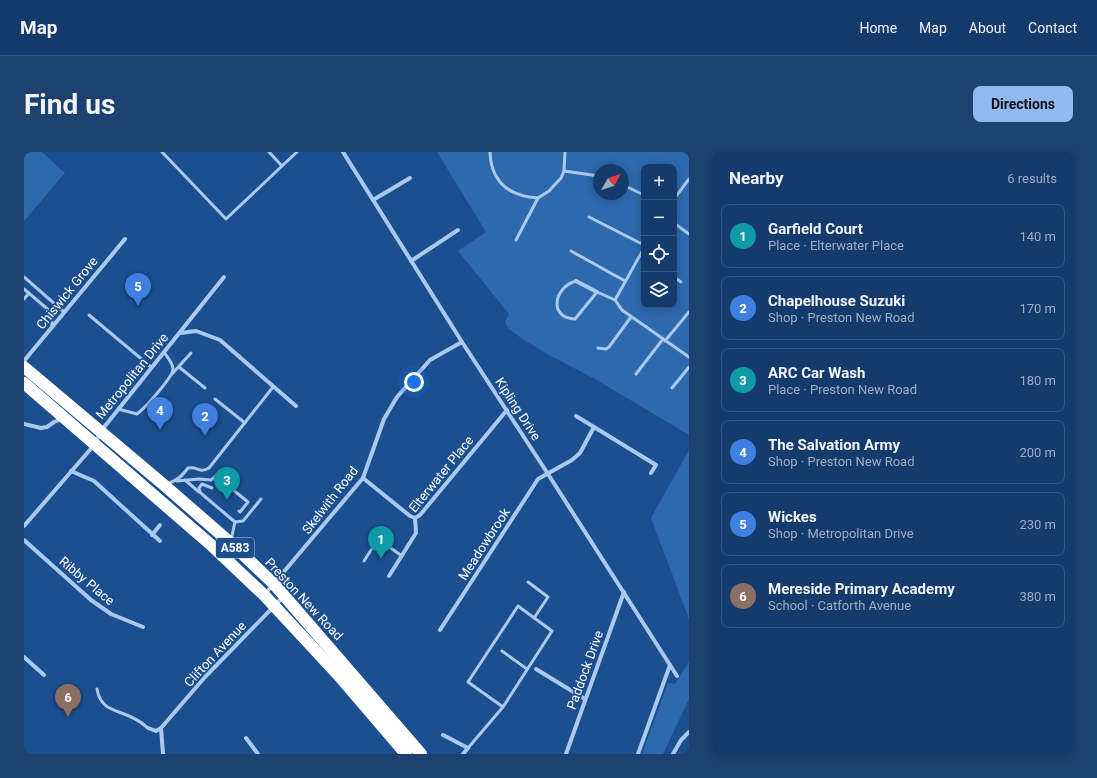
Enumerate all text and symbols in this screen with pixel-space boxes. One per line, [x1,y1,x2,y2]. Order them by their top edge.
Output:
text: Map [20,16,58,39]
text: Home [859,20,897,36]
text: Map [919,20,947,36]
text: About [969,20,1006,36]
text: Contact [1028,20,1077,36]
button: Directions [973,86,1073,122]
text: Find us [24,88,115,121]
north arrow [593,164,629,200]
map controls [641,164,677,308]
button: + [641,164,677,200]
text: Nearby [729,168,784,188]
text: 6 results [1007,171,1057,186]
button: − [641,200,677,236]
text: Garfield Court [768,220,863,238]
text: 1 [739,229,747,244]
text: 140 m [1019,229,1056,244]
button: locate [641,236,677,272]
text: Place · Elterwater Place [768,238,904,253]
street label: Chiswick Grove [33,254,101,332]
button: layers [641,272,677,308]
pin: 5 [125,273,151,306]
text: Chapelhouse Suzuki [768,292,905,310]
text: 2 [739,301,747,316]
text: 170 m [1019,301,1056,316]
text: Shop · Preston New Road [768,310,914,325]
street label: Metropolitan Drive [93,330,171,422]
text: ARC Car Wash [768,364,865,382]
your location [404,372,424,392]
text: 3 [739,373,747,388]
text: 180 m [1019,373,1056,388]
street label: Kipling Drive [492,375,544,443]
text: Place · Preston New Road [768,382,917,397]
pin: 4 [147,397,173,430]
pin: 2 [192,403,218,436]
street label: Elterwater Place [406,433,476,515]
text: The Salvation Army [768,436,900,454]
text: 4 [739,445,747,460]
text: 200 m [1019,445,1056,460]
text: Shop · Preston New Road [768,454,914,469]
street label: Skelwith Road [299,463,361,537]
pin: 3 [214,467,240,500]
street label: Meadowbrook [455,505,513,583]
text: Wickes [768,508,817,526]
text: 5 [739,517,747,532]
text: 230 m [1019,517,1056,532]
pin: 1 [368,526,394,559]
text: Shop · Metropolitan Drive [768,526,914,541]
road number: A583 [216,538,254,558]
street label: Ribby Place [56,554,118,608]
street label: Preston New Road [262,555,346,643]
text: Mereside Primary Academy [768,580,955,598]
text: 6 [739,589,747,604]
text: 380 m [1019,589,1056,604]
text: School · Catforth Avenue [768,598,911,613]
street label: Clifton Avenue [181,618,249,690]
street label: Paddock Drive [564,628,606,712]
pin: 6 [55,684,81,717]

